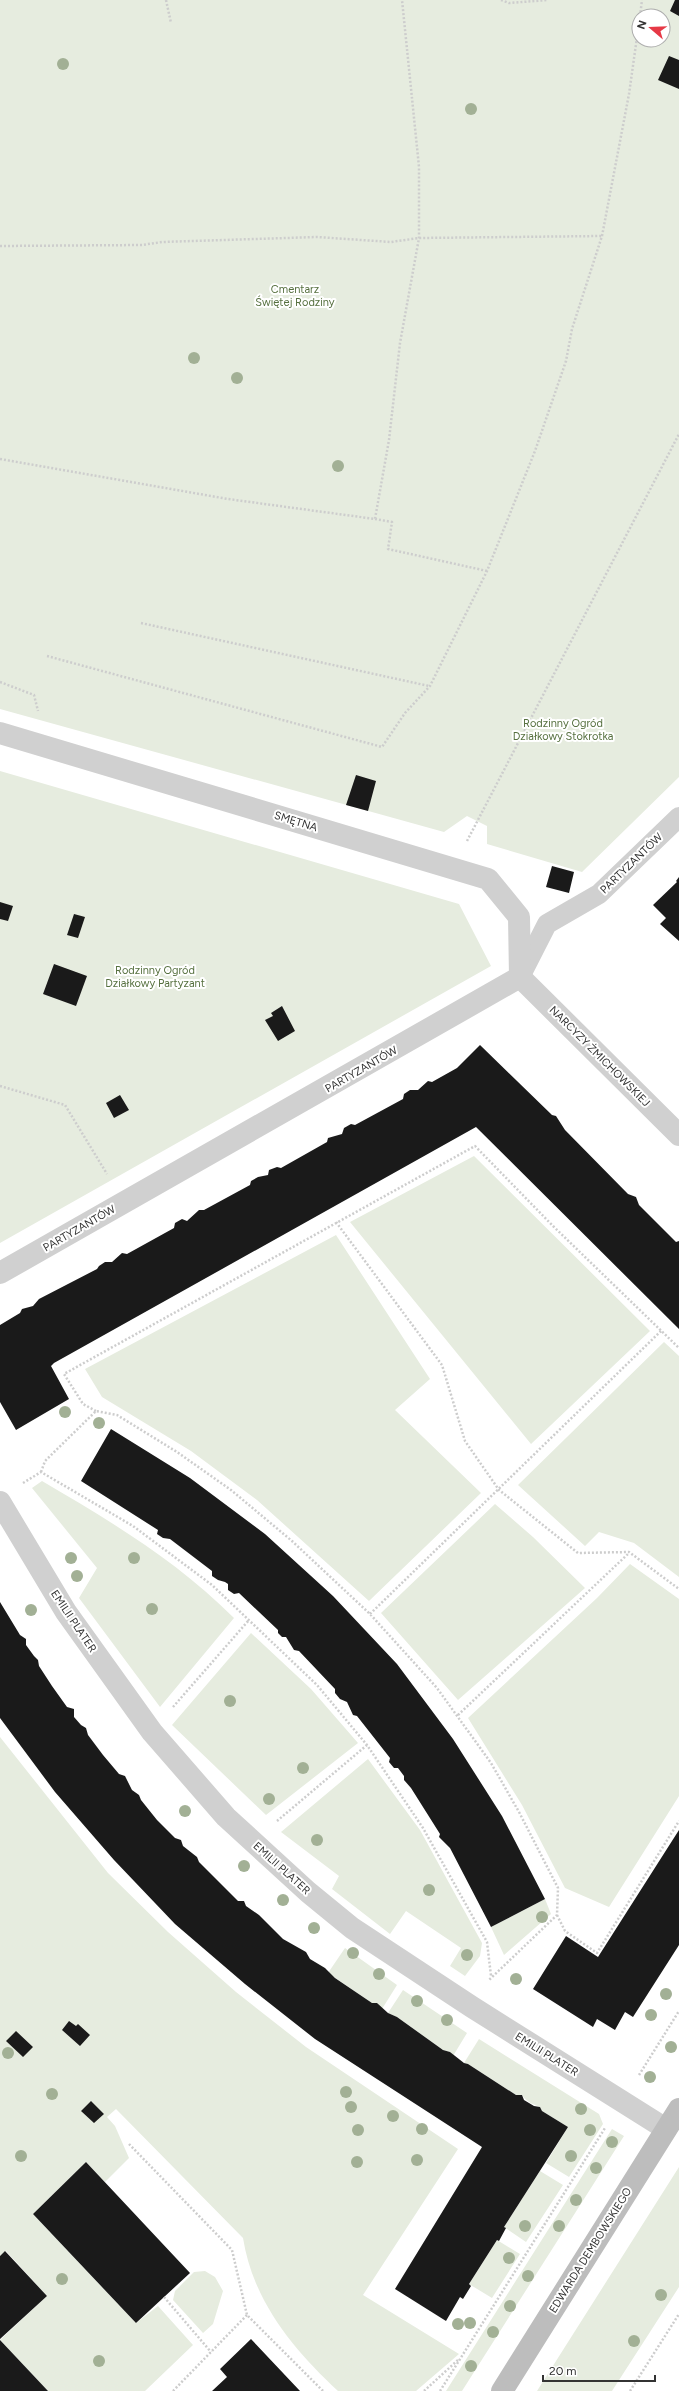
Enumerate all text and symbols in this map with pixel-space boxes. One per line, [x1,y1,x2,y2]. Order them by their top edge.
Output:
north arrow [631,8,671,48]
text: N [634,19,650,31]
park label: Cmentarz Świętej Rodziny [255,283,335,309]
park label: Rodzinny Ogród Działkowy Stokrotka [513,717,613,743]
street label: SMĘTNA [273,809,320,834]
street label: PARTYZANTÓW [597,829,665,896]
park label: Rodzinny Ogród Działkowy Partyzant [105,964,205,990]
street label: NARCYZY ŻMICHOWSKIEJ [547,1003,653,1109]
street label: PARTYZANTÓW [322,1042,400,1095]
street label: PARTYZANTÓW [40,1201,118,1254]
street label: EMILII PLATER [48,1588,99,1655]
street label: EMILII PLATER [251,1839,313,1897]
street label: EMILII PLATER [513,2030,581,2079]
street label: EDWARDA DEMBOWSKIEGO [546,2185,635,2315]
scale bar [543,2357,655,2383]
text: 20 m [549,2364,577,2378]

